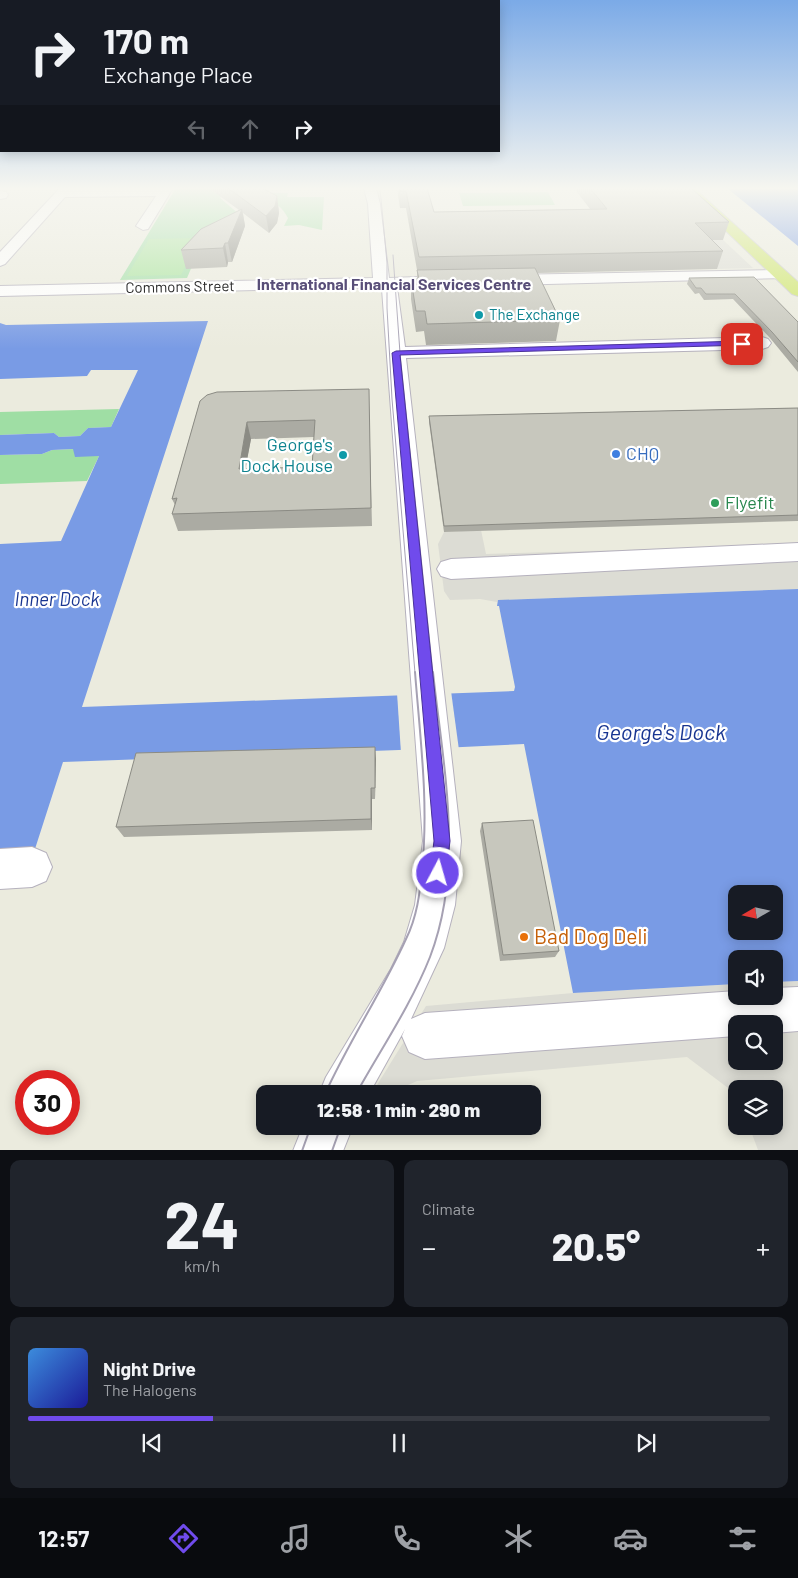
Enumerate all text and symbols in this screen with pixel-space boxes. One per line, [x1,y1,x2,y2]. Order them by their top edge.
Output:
text: 170 m [103,19,189,61]
icon: right [20,20,85,85]
text: Exchange Place [103,61,253,87]
icon: left [183,115,211,143]
icon: ahead [236,115,264,143]
icon: right [289,115,317,143]
district label: International Financial Services Centre [257,274,532,293]
street label: Commons Street [125,276,235,296]
place label: The Exchange [489,305,580,323]
marker: The Exchange [473,309,485,321]
pin [721,323,763,365]
icon: arrive [728,330,756,358]
place label: George's Dock House [241,433,333,476]
place label: CHQ [626,442,659,464]
marker: CHQ [610,448,622,460]
marker: George's Dock House [337,449,349,461]
place label: Flyefit [725,491,775,513]
marker: Flyefit [709,497,721,509]
water label: Inner Dock [15,587,100,610]
water label: George's Dock [596,718,726,744]
position arrow [411,846,463,898]
north arrow [728,885,782,940]
map controls [728,885,783,1135]
place label: Bad Dog Deli [534,923,648,948]
marker: Bad Dog Deli [518,931,530,943]
button: sound [728,950,783,1005]
button: search [728,1015,783,1070]
speed limit sign: 30 [15,1070,80,1135]
button: layers [728,1080,783,1135]
text: 12:58 · 1 min · 290 m [317,1098,480,1121]
text: 24 [164,1184,240,1262]
text: Climate [422,1199,475,1218]
text: 20.5° [552,1223,640,1269]
text: − [422,1230,436,1264]
text: + [756,1230,770,1264]
text: km/h [184,1256,220,1275]
text: Night Drive [103,1357,196,1380]
text: The Halogens [103,1380,197,1399]
icon: previous [138,1429,166,1457]
icon: pause [385,1429,413,1457]
icon: next [632,1429,660,1457]
icon: directions [166,1521,201,1556]
icon: music [278,1521,313,1556]
icon: phone [389,1521,424,1556]
icon: climate [501,1521,536,1556]
icon: car [613,1521,648,1556]
icon: filters [725,1521,760,1556]
text: 12:57 [38,1525,89,1551]

